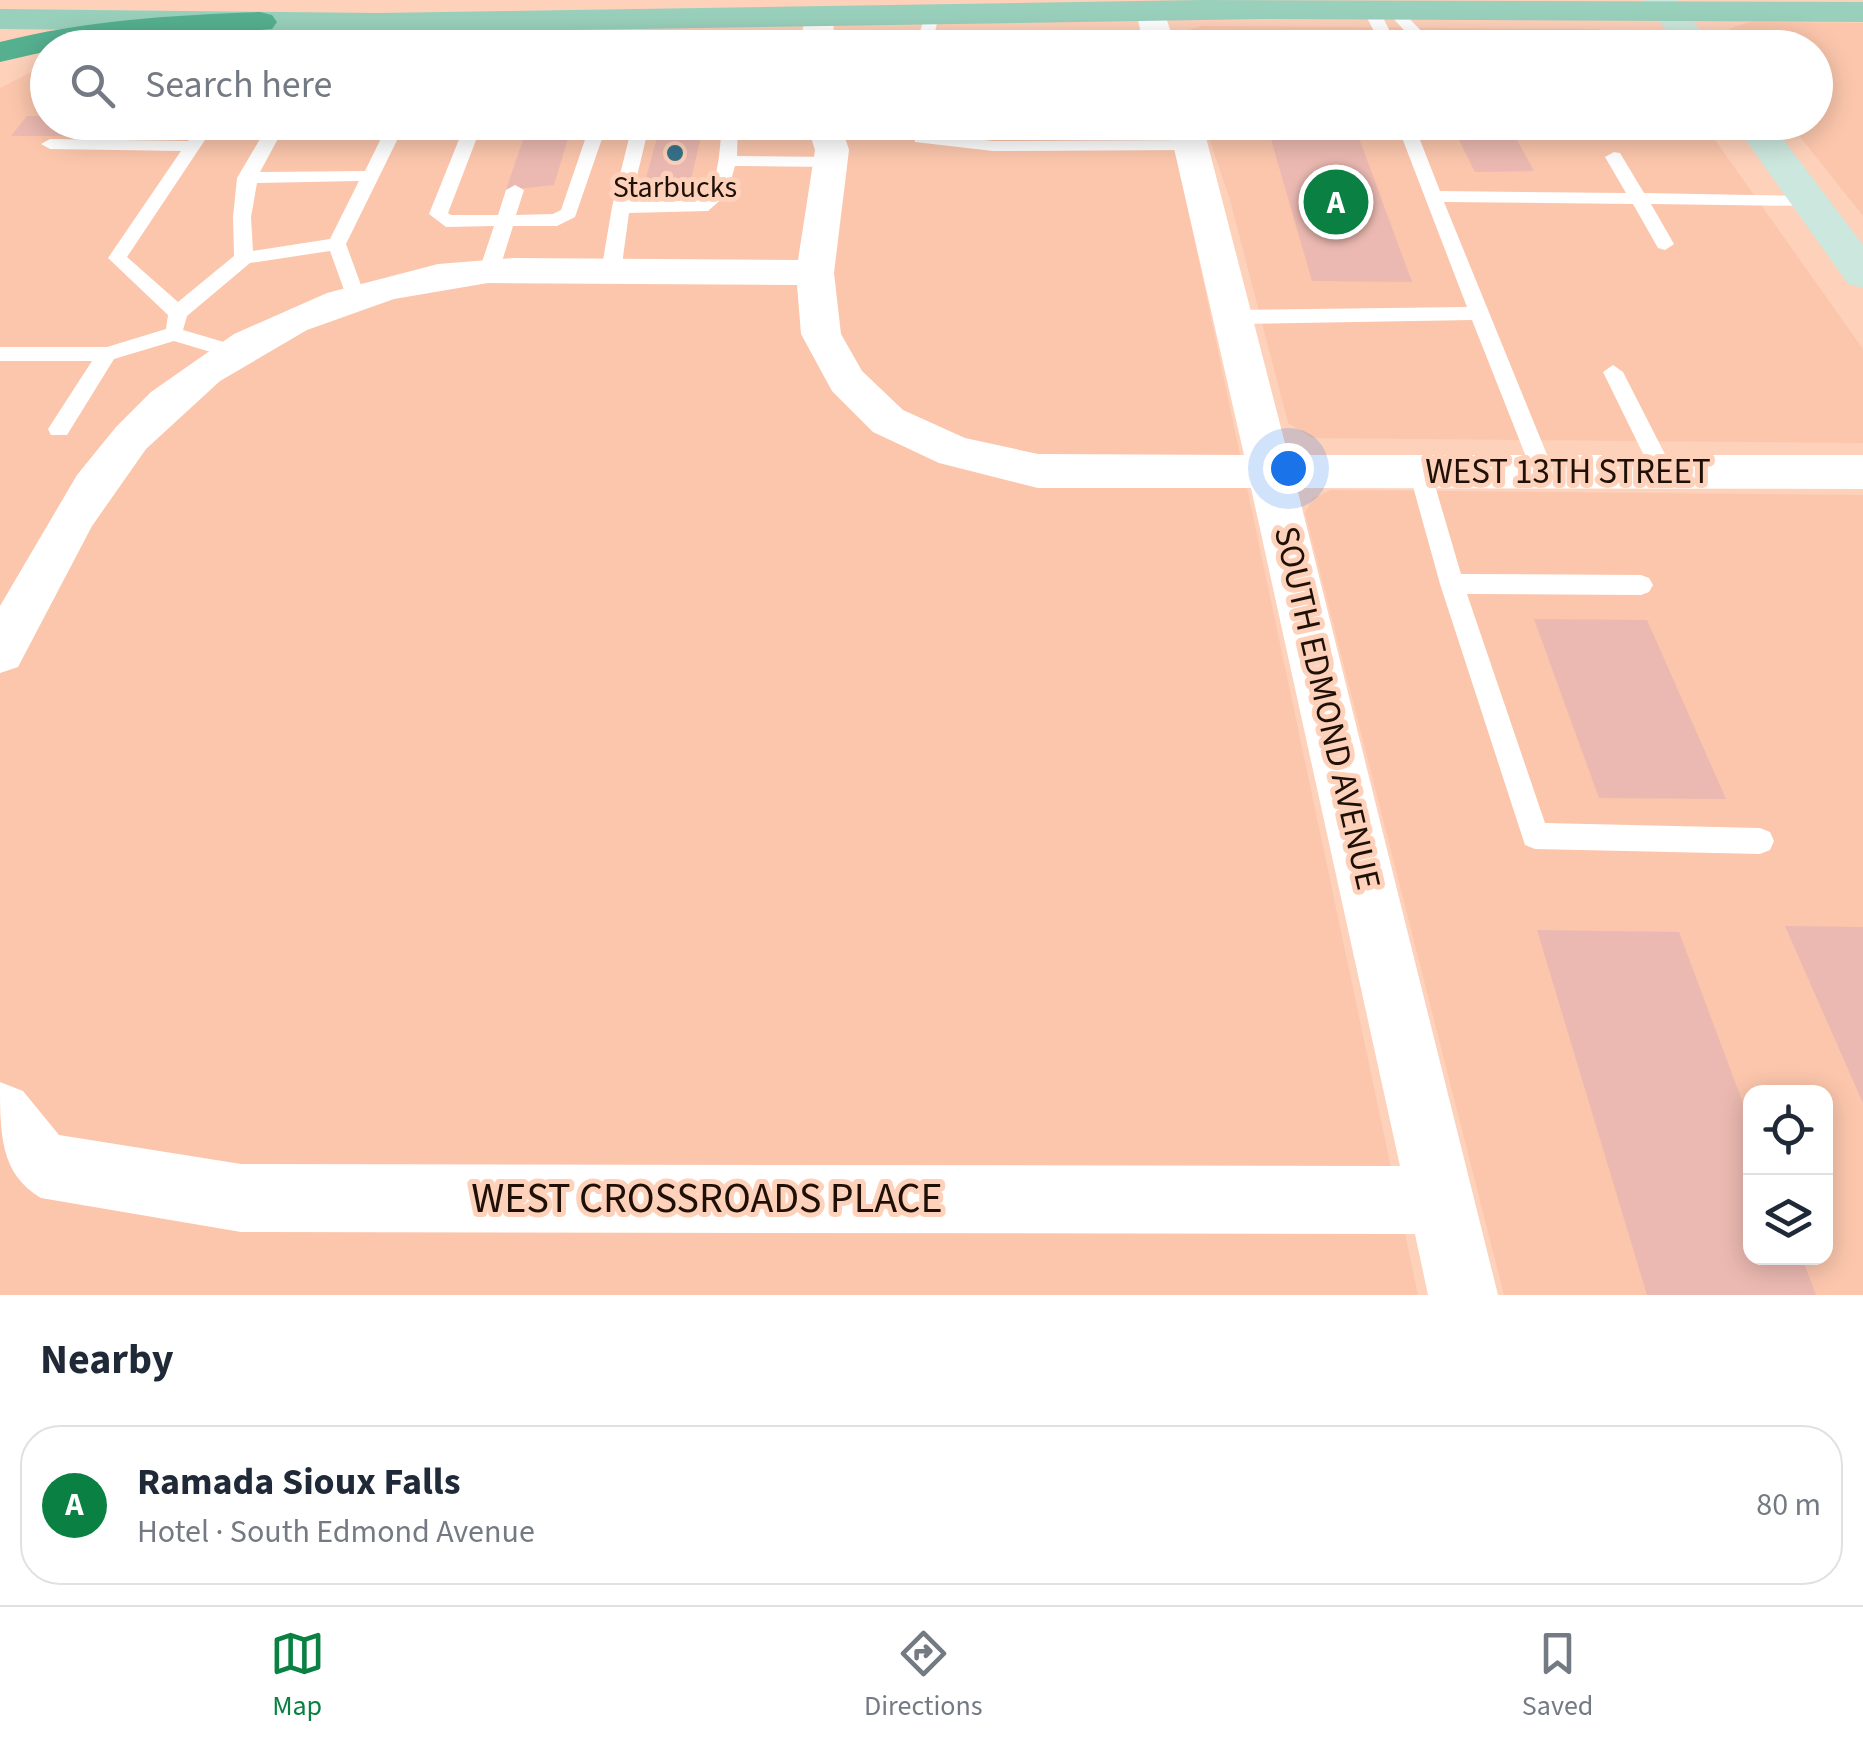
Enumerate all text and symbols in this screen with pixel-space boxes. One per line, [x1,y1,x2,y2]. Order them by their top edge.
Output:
search box [30,30,1833,140]
icon: search [65,58,120,113]
text: Search here [145,58,332,112]
marker: Starbucks [664,142,686,164]
pin: A [1304,164,1368,240]
place label: Starbucks [613,166,737,209]
your location [1263,443,1314,494]
street label: WEST 13TH STREET [1425,447,1711,497]
street label: SOUTH EDMOND AVENUE [1261,521,1393,895]
map controls [1743,1085,1833,1265]
button: locate [1743,1085,1833,1175]
street label: WEST CROSSROADS PLACE [471,1169,943,1229]
button: layers [1743,1175,1833,1265]
text: Nearby [40,1330,174,1390]
text: Ramada Sioux Falls [137,1455,460,1509]
text: A [65,1482,84,1528]
text: 80 m [1756,1482,1821,1528]
text: Hotel · South Edmond Avenue [137,1509,535,1555]
tab: Map [270,1626,325,1726]
tab: Directions [864,1626,983,1726]
tab: Saved [1522,1626,1593,1726]

